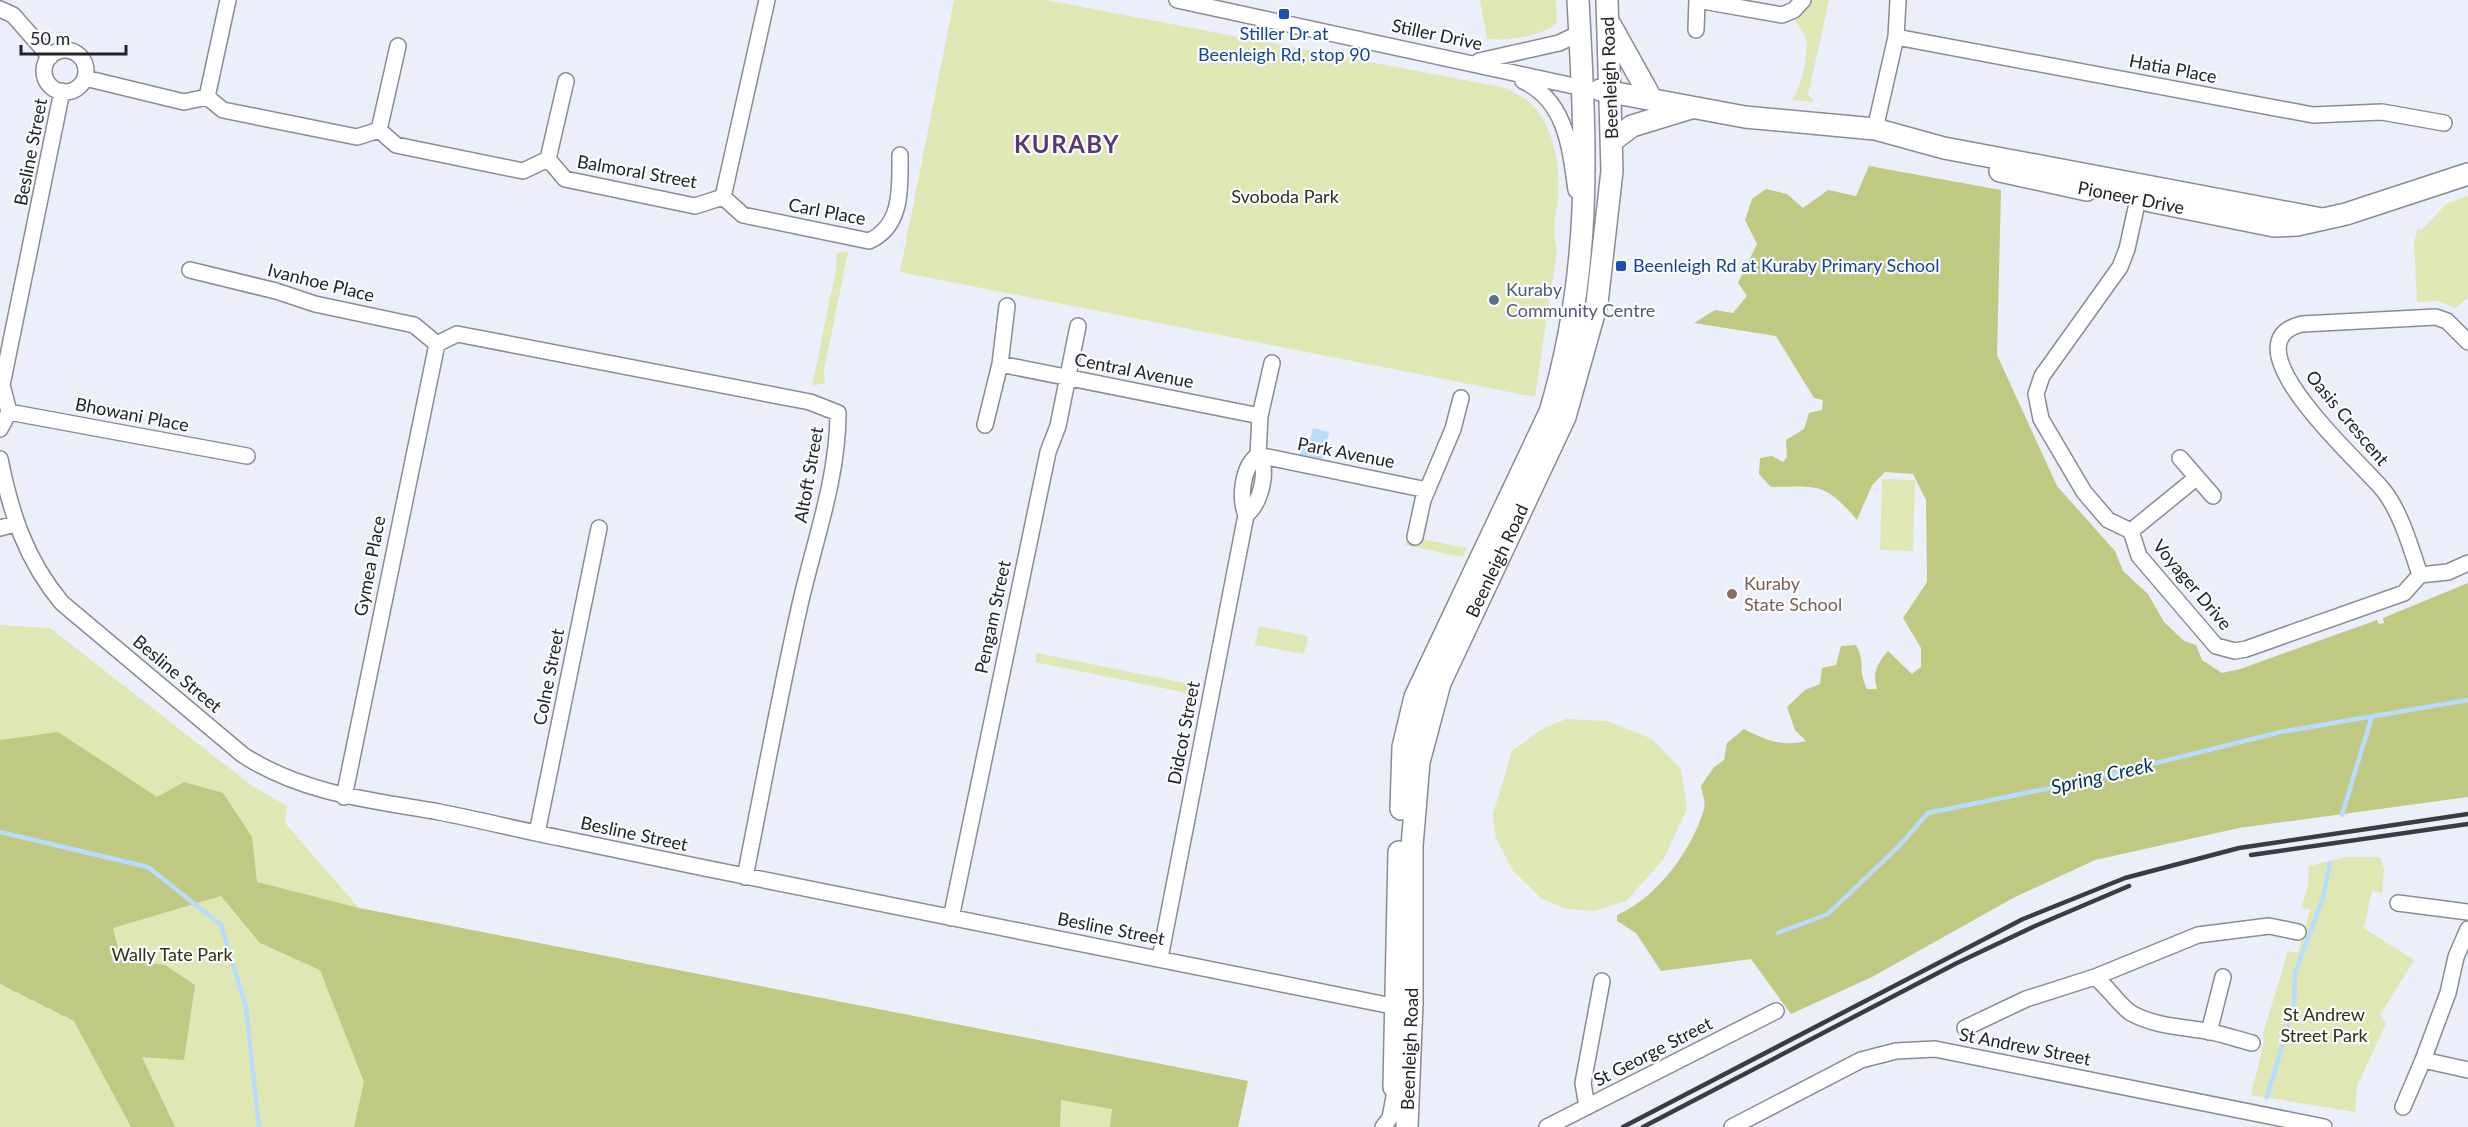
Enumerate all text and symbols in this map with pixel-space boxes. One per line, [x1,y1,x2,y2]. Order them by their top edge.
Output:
marker: Stiller Dr at Beenleigh Rd, stop 90 [1277,7,1291,21]
street label: Stiller Drive [1390,14,1485,54]
street label: Beenleigh Road [1596,16,1622,140]
scale bar [21,18,126,56]
place label: Stiller Dr at Beenleigh Rd, stop 90 [1198,22,1370,65]
text: 50 m [30,27,70,49]
street label: Hatia Place [2127,49,2219,87]
street label: Besline Street [9,96,51,207]
district label: KURABY [1014,129,1120,158]
street label: Balmoral Street [576,150,699,192]
street label: Pioneer Drive [2076,176,2186,218]
park label: Svoboda Park [1231,185,1340,207]
street label: Carl Place [787,193,868,229]
place label: Beenleigh Rd at Kuraby Primary School [1633,254,1939,276]
street label: Ivanhoe Place [266,258,377,306]
marker: Beenleigh Rd at Kuraby Primary School [1614,259,1628,273]
place label: Kuraby Community Centre [1506,278,1655,321]
marker: Kuraby Community Centre [1487,293,1501,307]
street label: Central Avenue [1073,348,1196,392]
street label: Oasis Crescent [2302,365,2394,470]
street label: Bhowani Place [73,392,191,436]
street label: Altoft Street [789,425,827,525]
street label: Park Avenue [1296,432,1397,472]
street label: Beenleigh Road [1460,500,1532,621]
street label: Gymea Place [349,514,390,618]
street label: Voyager Drive [2149,535,2237,634]
street label: Pengam Street [969,558,1015,675]
place label: Kuraby State School [1744,572,1842,615]
marker: Kuraby State School [1725,587,1739,601]
street label: Colne Street [528,626,568,727]
street label: Besline Street [129,630,227,717]
street label: Didcot Street [1162,679,1204,786]
water label: Spring Creek [2048,751,2156,798]
street label: Besline Street [579,811,690,855]
street label: Besline Street [1056,907,1167,949]
park label: Wally Tate Park [111,943,233,965]
street label: Beenleigh Road [1396,988,1422,1111]
park label: St Andrew Street Park [2280,1003,2368,1046]
street label: St George Street [1590,1011,1716,1090]
street label: St Andrew Street [1958,1022,2093,1070]

